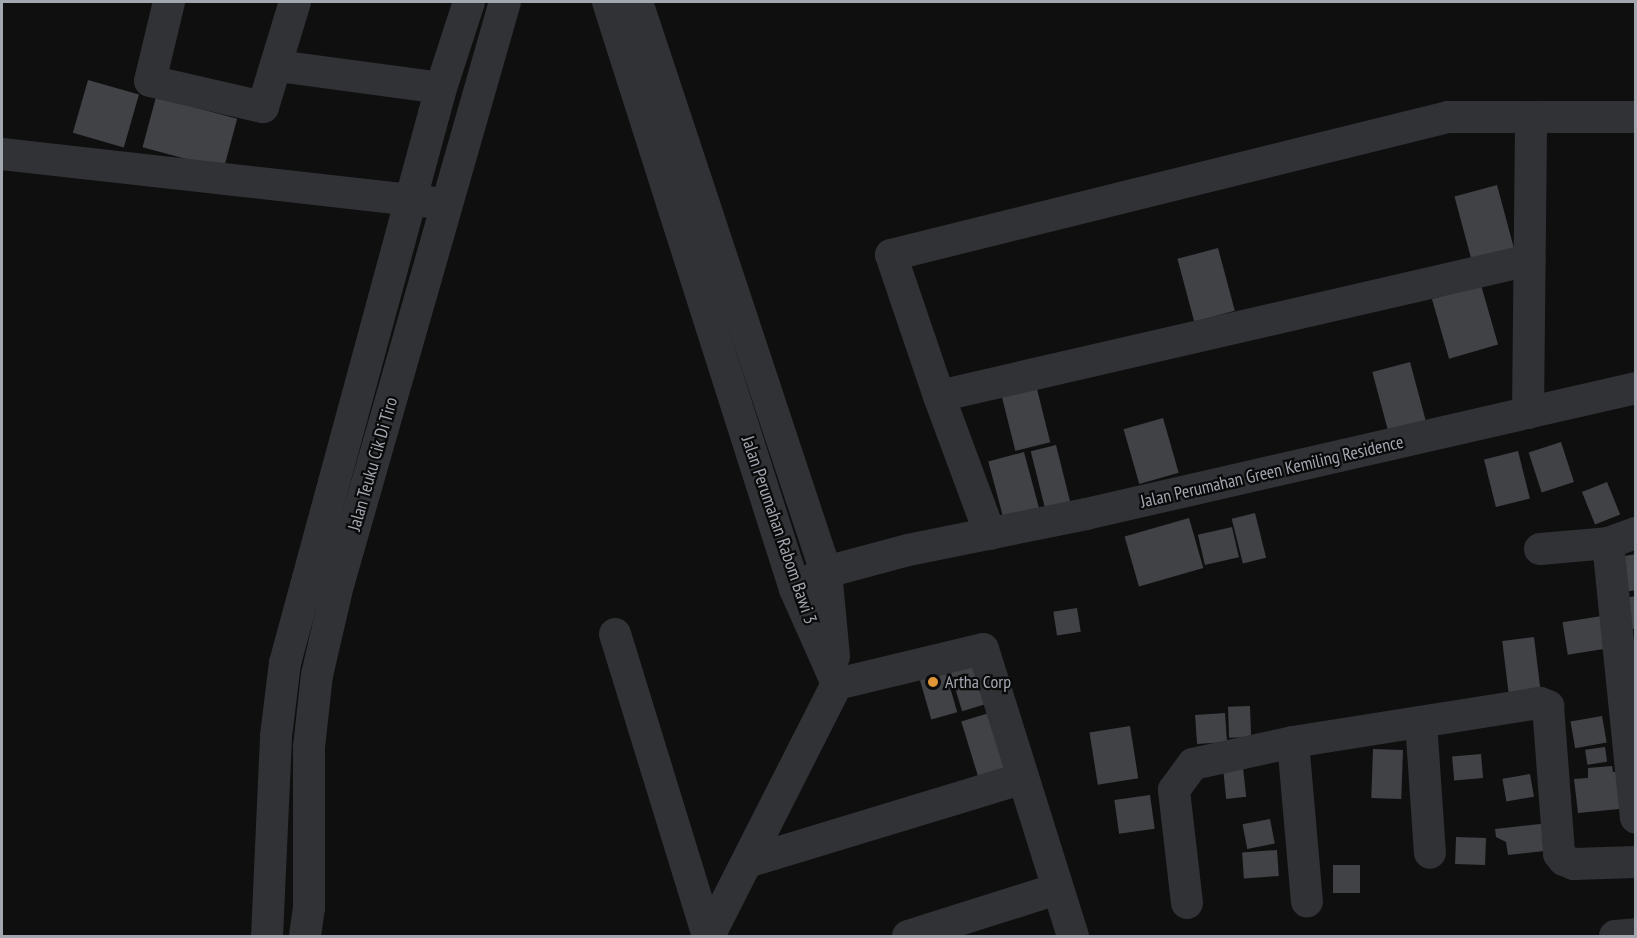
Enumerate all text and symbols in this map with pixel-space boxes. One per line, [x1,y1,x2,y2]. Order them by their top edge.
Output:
street label: Jalan Teuku Cik Di Tiro [343,394,403,534]
street label: Jalan Perumahan Green Kemiling Residence [1138,431,1406,513]
street label: Jalan Perumahan Rabom Bawi 3 [737,433,821,627]
place label: Artha Corp [945,671,1011,693]
marker: Artha Corp [926,675,940,689]

